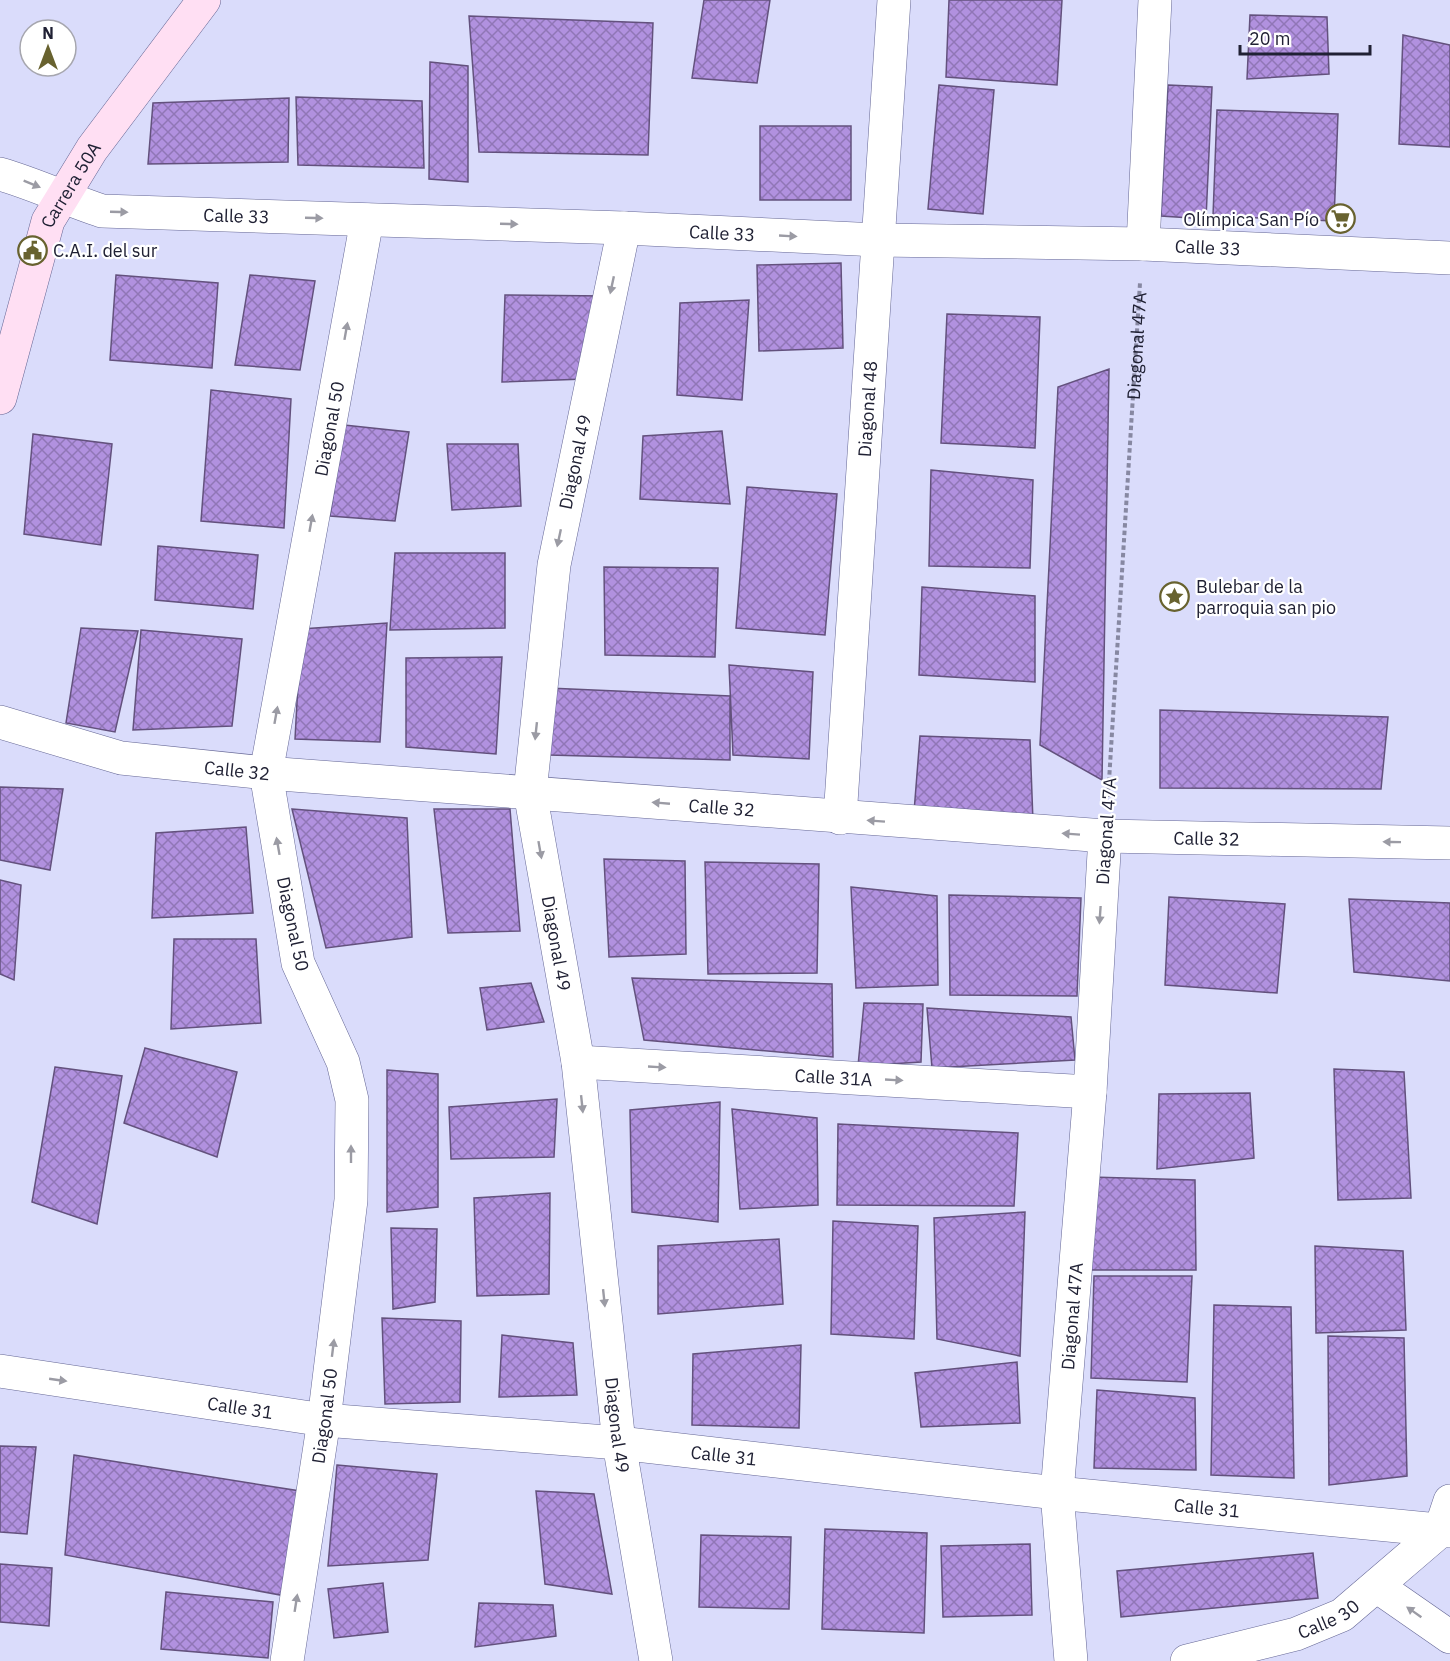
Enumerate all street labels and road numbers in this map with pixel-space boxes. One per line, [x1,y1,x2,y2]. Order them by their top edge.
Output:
street label: Carrera 50A [35,136,106,230]
street label: Calle 33 [203,203,270,228]
street label: Calle 33 [688,220,756,246]
street label: Calle 33 [1174,234,1241,260]
street label: Diagonal 47A [1121,291,1151,400]
street label: Diagonal 48 [852,360,882,458]
street label: Diagonal 50 [309,379,349,478]
street label: Diagonal 49 [554,413,596,511]
street label: Calle 32 [203,755,271,785]
street label: Diagonal 47A [1091,776,1121,886]
street label: Calle 32 [688,793,756,821]
street label: Calle 32 [1173,826,1240,850]
street label: Diagonal 50 [272,875,314,973]
street label: Diagonal 49 [537,894,577,993]
street label: Calle 31A [794,1063,874,1091]
street label: Diagonal 47A [1056,1261,1087,1371]
street label: Diagonal 50 [306,1367,342,1465]
street label: Diagonal 49 [600,1376,635,1475]
street label: Calle 31 [206,1391,275,1424]
street label: Calle 31 [690,1440,758,1470]
street label: Calle 31 [1173,1493,1241,1522]
street label: Calle 30 [1294,1594,1364,1644]

